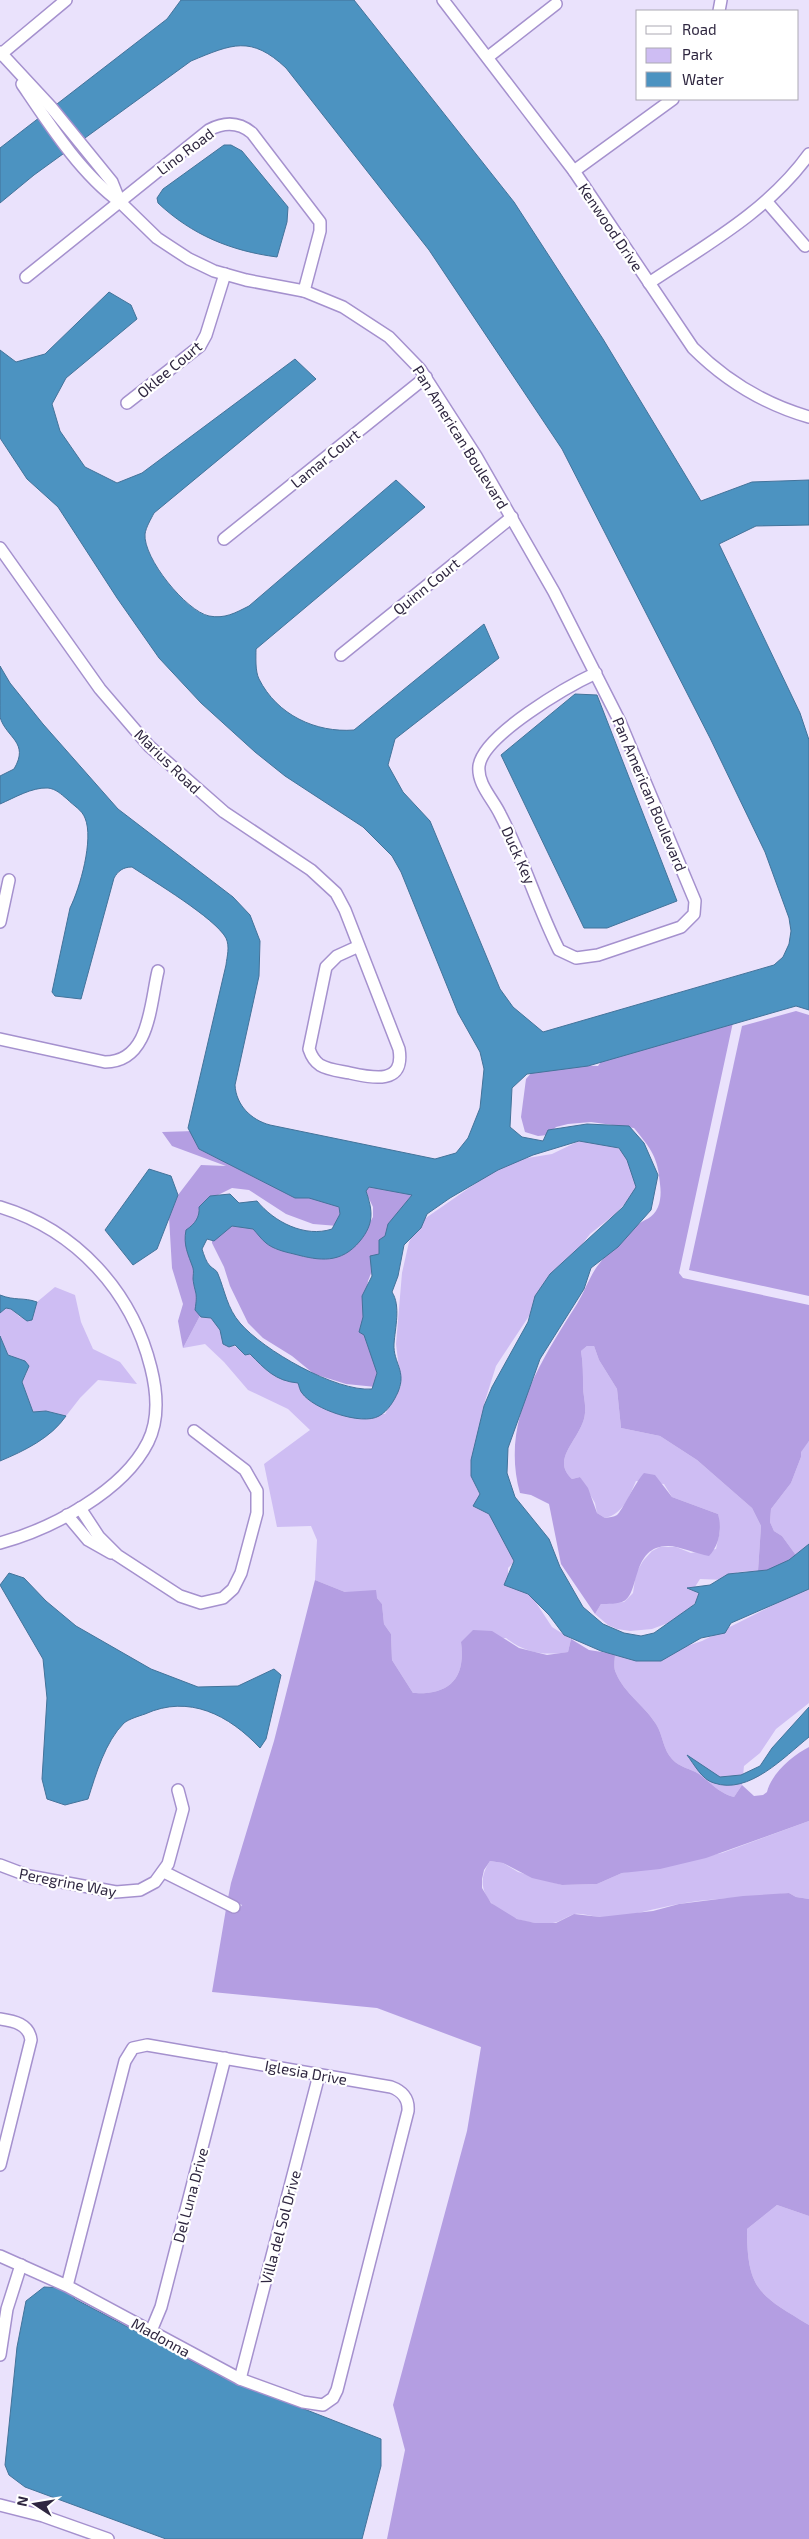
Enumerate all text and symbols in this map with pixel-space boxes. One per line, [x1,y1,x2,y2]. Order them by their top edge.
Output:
legend [636,10,799,100]
text: Road [682,20,717,38]
text: Park [682,45,713,63]
text: Water [682,70,724,88]
street label: Lino Road [153,124,217,178]
street label: Kenwood Drive [575,180,647,274]
street label: Oklee Court [133,337,205,401]
street label: Pan American Boulevard [409,362,513,512]
street label: Lamar Court [287,424,363,491]
street label: Quinn Court [389,554,464,619]
street label: Pan American Boulevard [609,714,691,874]
street label: Marius Road [131,725,205,797]
street label: Duck Key [498,823,540,887]
street label: Peregrine Way [18,1864,118,1900]
street label: Iglesia Drive [263,2056,349,2088]
street label: Del Luna Drive [169,2146,211,2244]
street label: Villa del Sol Drive [256,2168,304,2286]
street label: Madonna [129,2314,193,2360]
north arrow [10,2479,60,2529]
text: N [12,2494,31,2508]

